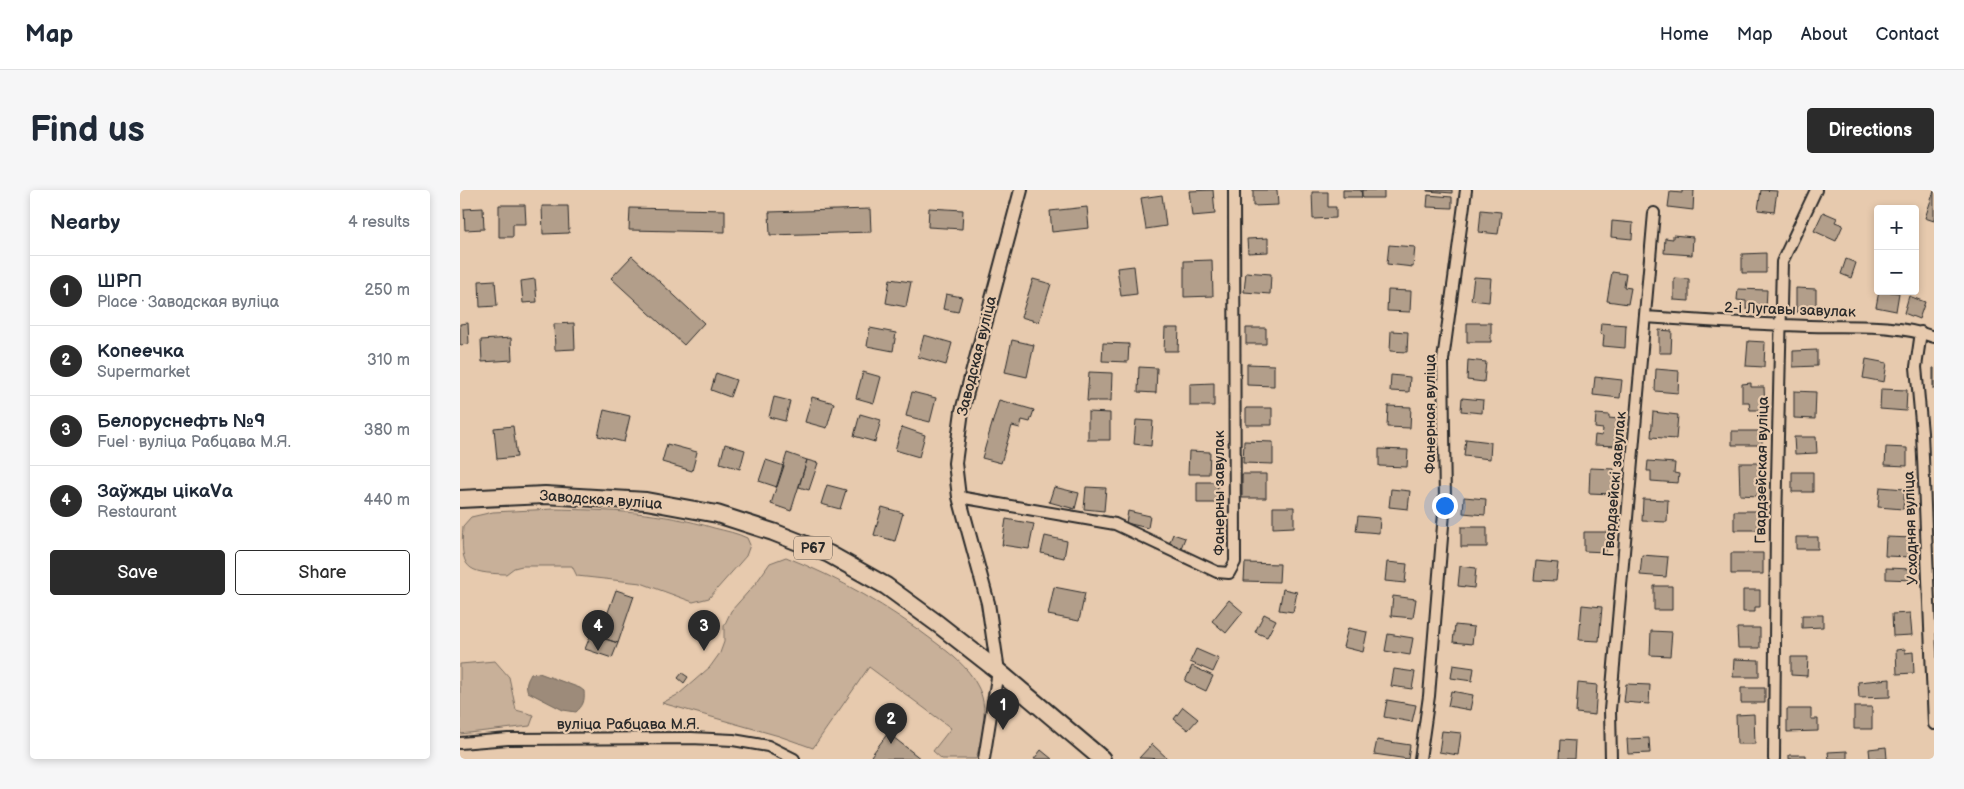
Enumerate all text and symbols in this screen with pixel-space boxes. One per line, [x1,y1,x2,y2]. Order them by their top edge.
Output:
text: Map [25,20,73,49]
text: Home [1660,24,1709,45]
text: Map [1737,24,1773,45]
text: About [1801,24,1848,45]
text: Contact [1876,24,1939,45]
button: Directions [1807,108,1934,153]
text: Find us [30,109,145,152]
map controls [1874,205,1919,295]
button: + [1874,205,1919,250]
text: Nearby [50,210,120,235]
text: 4 results [348,213,410,232]
button: − [1874,250,1919,295]
text: ШРП [97,270,142,293]
text: 1 [63,281,69,300]
text: 250 m [364,281,410,300]
text: Place · Заводская вуліца [97,293,279,312]
street label: Заводская вуліца [953,294,1001,418]
street label: 2-і Лугавы завулак [1724,298,1856,322]
text: Копеечка [97,340,184,363]
text: 2 [61,351,71,370]
text: 310 m [367,351,410,370]
street label: Фанерная вуліца [1421,354,1440,474]
text: Supermarket [97,363,190,382]
street label: Гвардзейская вуліца [1751,396,1773,544]
text: Белоруснефть №9 [97,410,265,433]
street label: Гвардзейскі завулак [1599,411,1631,557]
text: 3 [61,421,71,440]
text: 380 m [364,421,410,440]
street label: Фанерны завулак [1210,430,1229,556]
text: Fuel · вуліца Рабцава М.Я. [97,433,291,452]
street label: Усходняя вуліца [1900,470,1922,585]
text: Заўжды цікаVа [97,480,233,503]
street label: Заводская вуліца [539,486,663,514]
text: 4 [61,491,71,510]
text: 440 m [364,491,410,510]
your location [1432,493,1458,519]
text: Restaurant [97,503,177,522]
road number: Р67 [794,536,832,559]
button: Save [50,550,225,595]
button: Share [235,550,410,595]
pin: 4 [582,610,614,651]
pin: 3 [688,610,720,651]
pin: 1 [987,689,1019,730]
pin: 2 [875,703,907,744]
street label: вуліца Рабцава М.Я. [557,715,699,734]

